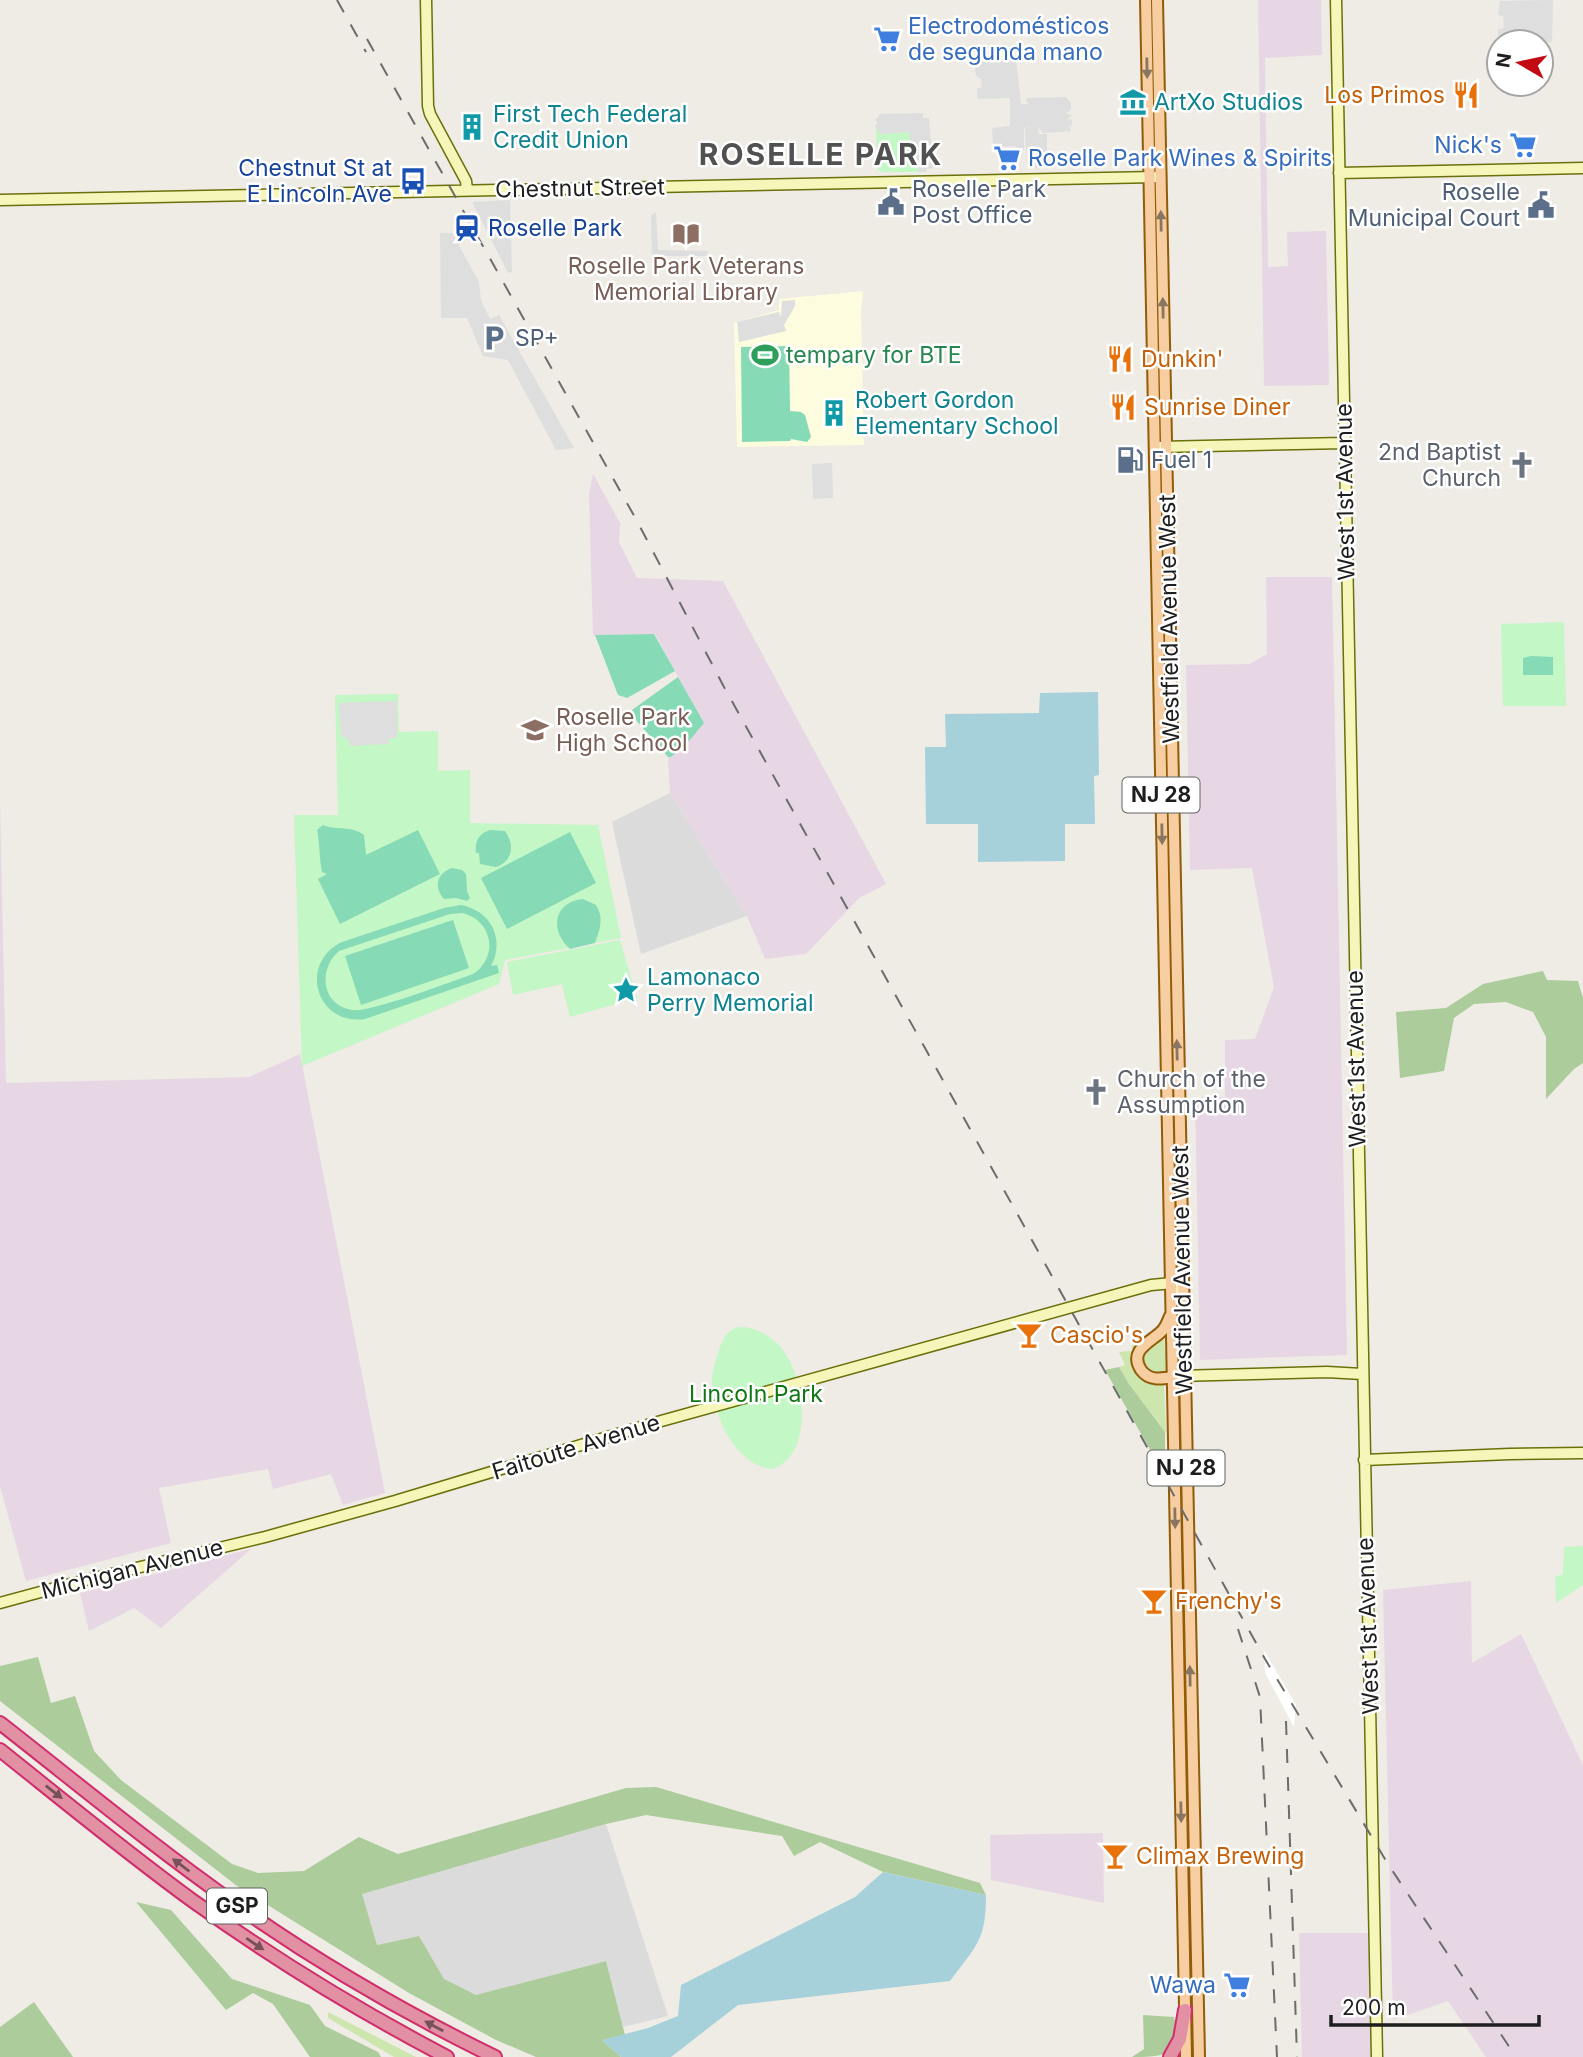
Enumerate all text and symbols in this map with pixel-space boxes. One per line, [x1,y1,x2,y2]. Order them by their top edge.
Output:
place label: Electrodomésticos de segunda mano [908,12,1109,66]
supermarket icon: Electrodomésticos de segunda mano [872,24,902,54]
north arrow [1485,28,1555,98]
text: N [1491,51,1516,69]
one-way arrow [1141,57,1153,79]
restaurant icon: Los Primos [1451,80,1481,110]
place label: Los Primos [1324,81,1445,109]
museum icon: ArtXo Studios [1118,87,1148,117]
place label: ArtXo Studios [1154,88,1303,116]
place label: First Tech Federal Credit Union [493,100,687,154]
building icon: First Tech Federal Credit Union [457,112,487,142]
supermarket icon: Nick's [1508,130,1538,160]
place label: Nick's [1434,131,1502,159]
district label: ROSELLE PARK [699,136,943,172]
supermarket icon: Roselle Park Wines & Spirits [992,143,1022,173]
place label: Roselle Park Wines & Spirits [1028,144,1332,172]
place label: Chestnut St at E Lincoln Ave [238,154,392,208]
bus stop icon: Chestnut St at E Lincoln Ave [398,166,428,196]
street label: Chestnut Street [495,173,665,203]
place label: Roselle Park Post Office [912,175,1046,229]
place label: Roselle Municipal Court [1348,178,1520,232]
public building icon: Roselle Park Post Office [876,187,906,217]
public building icon: Roselle Municipal Court [1526,190,1556,220]
one-way arrow [1156,210,1167,232]
station icon: Roselle Park [452,213,482,243]
place label: Roselle Park [488,214,622,242]
library icon: Roselle Park Veterans Memorial Library [671,219,701,249]
place label: Roselle Park Veterans Memorial Library [568,252,804,306]
one-way arrow [1157,297,1169,319]
parking icon: SP+ [479,323,509,353]
place label: SP+ [515,324,559,352]
sports icon: tempary for BTE [750,340,780,370]
place label: tempary for BTE [786,341,962,369]
restaurant icon: Dunkin' [1105,344,1135,374]
place label: Dunkin' [1141,345,1223,373]
place label: Robert Gordon Elementary School [855,386,1059,440]
restaurant icon: Sunrise Diner [1108,392,1138,422]
place label: Sunrise Diner [1144,393,1291,421]
building icon: Robert Gordon Elementary School [819,398,849,428]
street label: West 1st Avenue [1329,403,1361,581]
place label: 2nd Baptist Church [1378,438,1501,492]
fuel station icon: Fuel 1 [1115,445,1145,475]
place label: Fuel 1 [1151,446,1212,474]
church icon: 2nd Baptist Church [1507,450,1537,480]
street label: Westfield Avenue West [1153,494,1185,744]
place label: Roselle Park High School [556,703,690,757]
school or university icon: Roselle Park High School [520,715,550,745]
road number: NJ 28 [1122,778,1200,812]
one-way arrow [1156,823,1168,845]
place label: Lamonaco Perry Memorial [647,963,814,1017]
street label: West 1st Avenue [1340,970,1372,1148]
place icon: Lamonaco Perry Memorial [611,975,641,1005]
one-way arrow [1172,1039,1183,1061]
place label: Church of the Assumption [1117,1065,1266,1119]
church icon: Church of the Assumption [1081,1077,1111,1107]
street label: Westfield Avenue West [1166,1145,1198,1395]
bar icon: Cascio's [1014,1320,1044,1350]
place label: Cascio's [1050,1321,1143,1349]
park label: Lincoln Park [689,1380,823,1408]
street label: Faitoute Avenue [489,1408,663,1486]
road number: NJ 28 [1148,1450,1224,1486]
one-way arrow [1169,1508,1180,1530]
street label: Michigan Avenue [38,1533,226,1605]
street label: West 1st Avenue [1351,1537,1385,1715]
bar icon: Frenchy's [1139,1586,1169,1616]
place label: Frenchy's [1175,1587,1282,1615]
one-way arrow [1184,1664,1195,1686]
one-way arrow [44,1785,62,1800]
one-way arrow [1175,1802,1187,1824]
bar icon: Climax Brewing [1100,1841,1130,1871]
place label: Climax Brewing [1136,1842,1304,1870]
one-way arrow [171,1858,190,1872]
road number: GSP [207,1888,267,1924]
one-way arrow [246,1937,264,1951]
supermarket icon: Wawa [1222,1970,1252,2000]
place label: Wawa [1150,1971,1216,1999]
scale bar [1331,1983,1539,2027]
text: 200 m [1342,1995,1406,2020]
one-way arrow [425,2020,444,2032]

